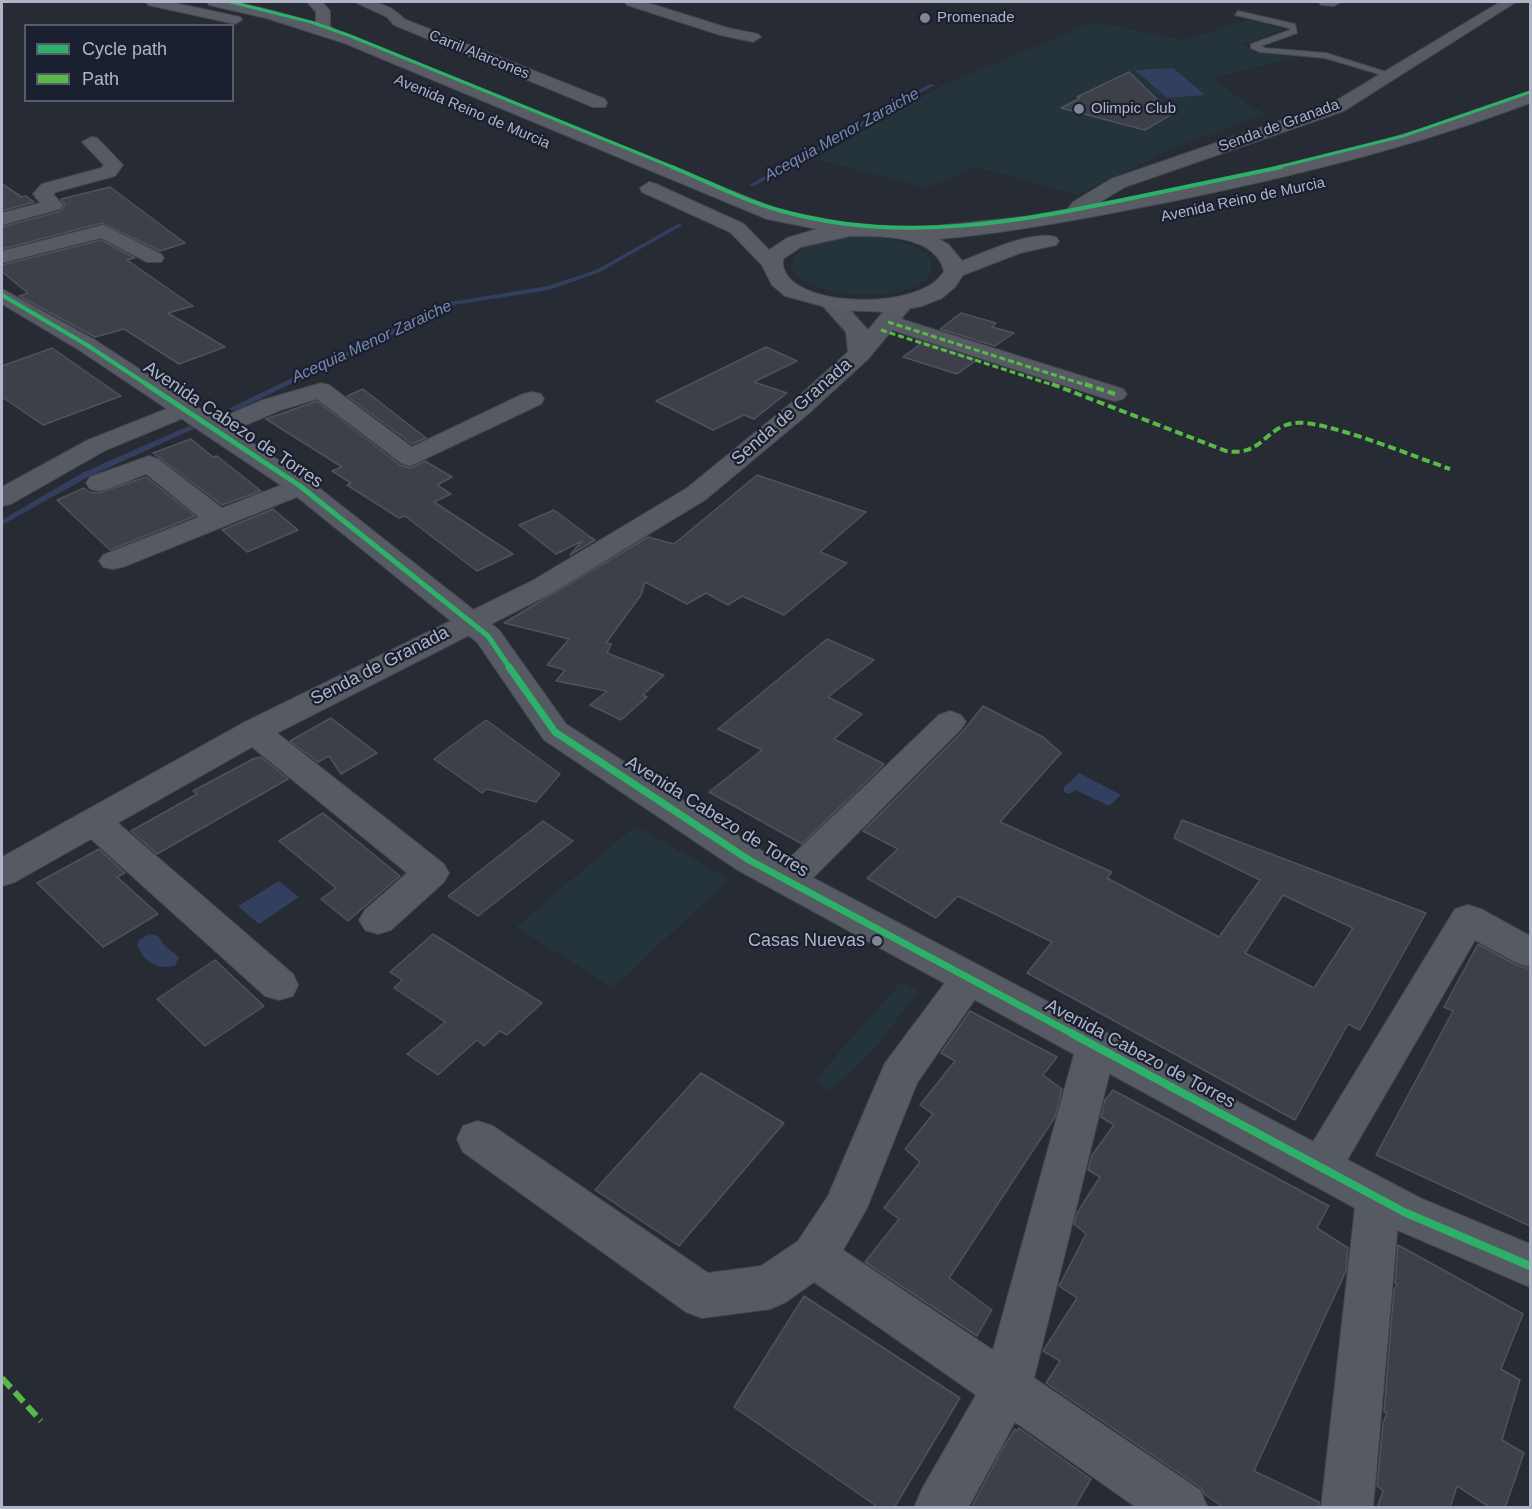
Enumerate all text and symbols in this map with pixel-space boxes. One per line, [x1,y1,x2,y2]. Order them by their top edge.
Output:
place label: Promenade [937,9,1015,27]
marker: Promenade [918,11,932,25]
legend [24,24,234,102]
street label: Carril Alarcones [426,27,532,83]
text: Cycle path [82,39,167,59]
text: Path [82,69,119,89]
street label: Avenida Reino de Murcia [391,71,553,153]
water label: Acequia Menor Zaraiche [761,84,923,186]
street label: Senda de Granada [1216,96,1342,156]
place label: Olimpic Club [1091,100,1176,118]
marker: Olimpic Club [1072,102,1086,116]
street label: Avenida Reino de Murcia [1159,174,1327,226]
water label: Acequia Menor Zaraiche [289,296,455,388]
street label: Senda de Granada [728,354,856,470]
street label: Avenida Cabezo de Torres [139,357,327,493]
street label: Senda de Granada [307,622,453,710]
street label: Avenida Cabezo de Torres [621,752,813,882]
place label: Casas Nuevas [748,930,865,952]
marker: Casas Nuevas [870,934,884,948]
street label: Avenida Cabezo de Torres [1041,995,1239,1113]

